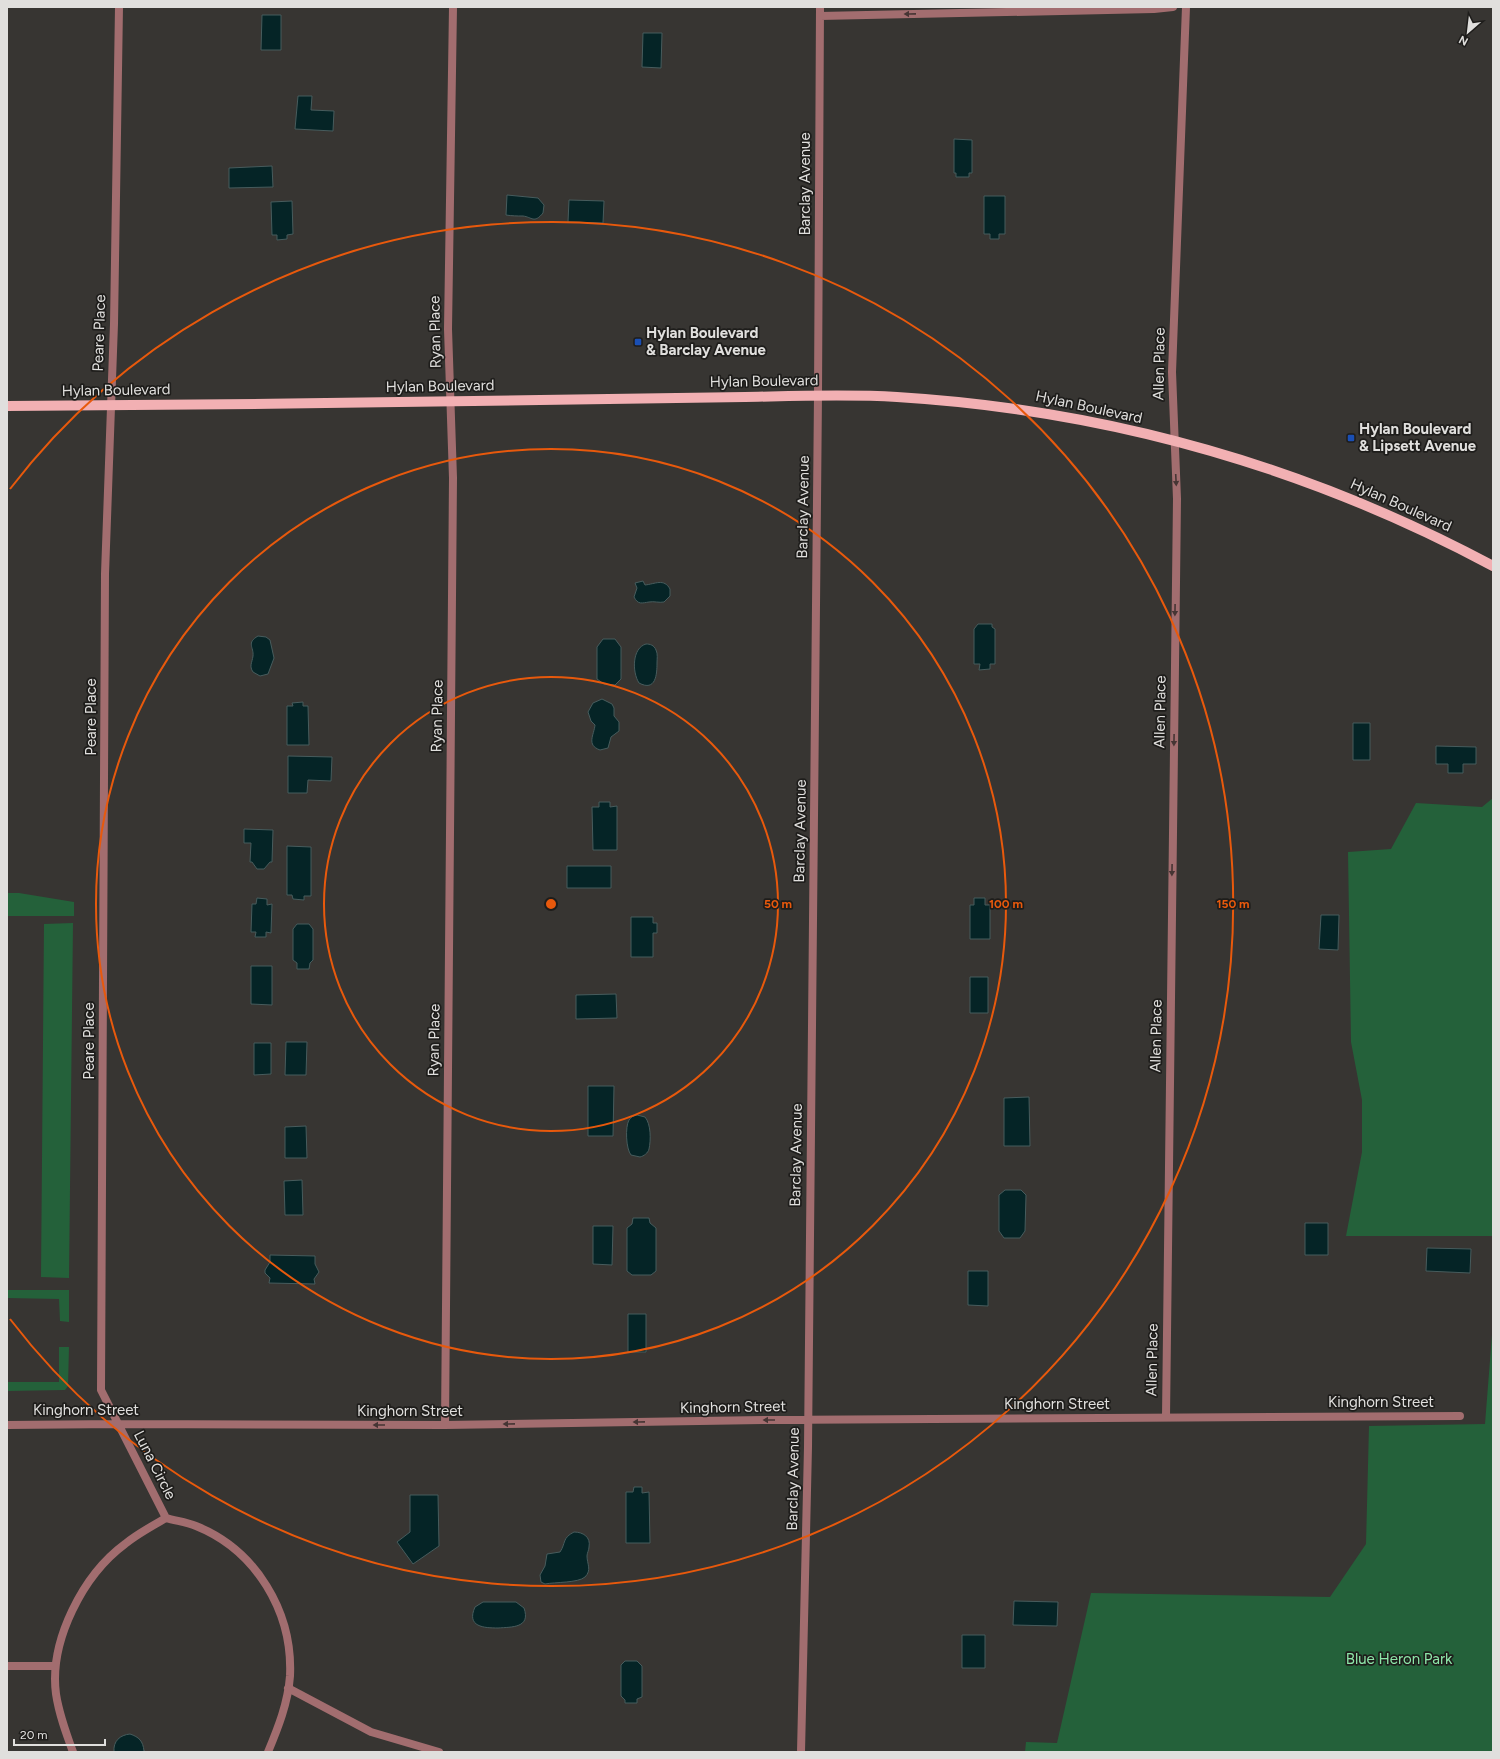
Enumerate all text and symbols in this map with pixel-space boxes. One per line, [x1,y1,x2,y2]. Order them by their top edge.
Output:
one-way arrow [903,11,916,17]
north arrow [1448,12,1488,52]
text: N [1457,33,1470,48]
street label: Barclay Avenue [796,132,814,236]
street label: Peare Place [89,294,109,372]
street label: Ryan Place [425,295,445,369]
place label: Hylan Boulevard & Barclay Avenue [646,324,767,359]
street label: Allen Place [1149,327,1169,401]
marker: Hylan Boulevard & Barclay Avenue [633,337,643,347]
street label: Hylan Boulevard [709,371,819,391]
street label: Hylan Boulevard [385,376,495,396]
street label: Hylan Boulevard [61,380,171,400]
street label: Hylan Boulevard [1034,387,1144,427]
place label: Hylan Boulevard & Lipsett Avenue [1359,420,1477,455]
marker: Hylan Boulevard & Lipsett Avenue [1346,433,1356,443]
street label: Barclay Avenue [793,455,813,559]
one-way arrow [1172,474,1179,486]
street label: Hylan Boulevard [1348,475,1454,535]
one-way arrow [1172,604,1179,616]
street label: Allen Place [1150,675,1170,749]
street label: Peare Place [82,678,100,756]
street label: Ryan Place [427,679,447,753]
one-way arrow [1171,734,1177,747]
street label: Barclay Avenue [790,779,810,883]
one-way arrow [1169,864,1175,877]
centre of rings [544,897,558,911]
text: 50 m [764,897,792,911]
text: 100 m [989,897,1023,911]
text: 150 m [1216,897,1250,911]
street label: Allen Place [1146,999,1166,1073]
street label: Peare Place [80,1002,98,1080]
street label: Ryan Place [424,1003,444,1077]
street label: Barclay Avenue [786,1103,806,1207]
street label: Allen Place [1142,1323,1162,1397]
street label: Kinghorn Street [1328,1393,1434,1411]
street label: Kinghorn Street [1004,1395,1110,1413]
street label: Kinghorn Street [680,1397,786,1417]
street label: Kinghorn Street [33,1401,139,1419]
street label: Kinghorn Street [357,1402,463,1420]
one-way arrow [762,1417,775,1423]
one-way arrow [632,1419,645,1425]
one-way arrow [502,1421,515,1427]
one-way arrow [372,1422,385,1428]
street label: Barclay Avenue [783,1427,803,1531]
street label: Luna Circle [130,1428,180,1502]
park label: Blue Heron Park [1346,1650,1453,1668]
scale bar [14,1721,105,1747]
text: 20 m [20,1728,48,1742]

